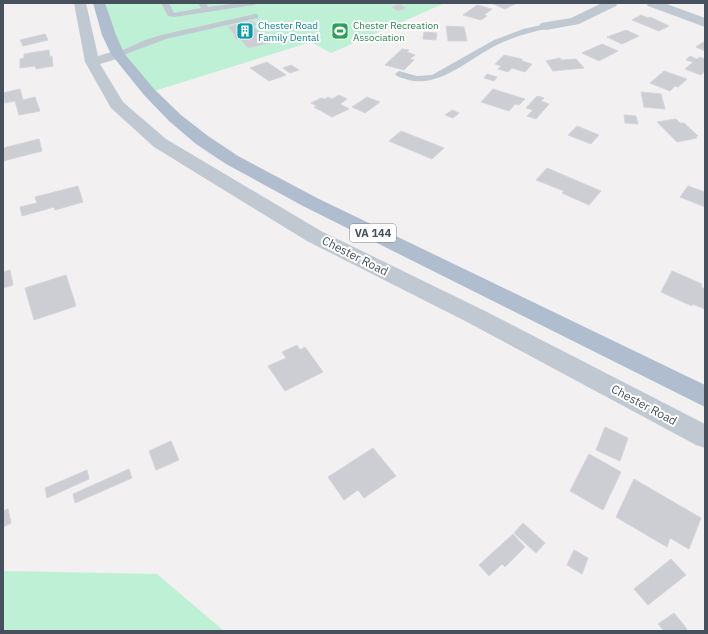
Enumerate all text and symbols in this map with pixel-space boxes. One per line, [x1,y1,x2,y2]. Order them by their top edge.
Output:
place label: Chester Road Family Dental [258,19,319,44]
place label: Chester Recreation Association [353,19,439,44]
building icon: Chester Road Family Dental [235,21,255,41]
sports icon: Chester Recreation Association [330,21,350,41]
road number: VA 144 [350,224,396,242]
street label: Chester Road [320,232,391,279]
street label: Chester Road [609,381,680,428]

